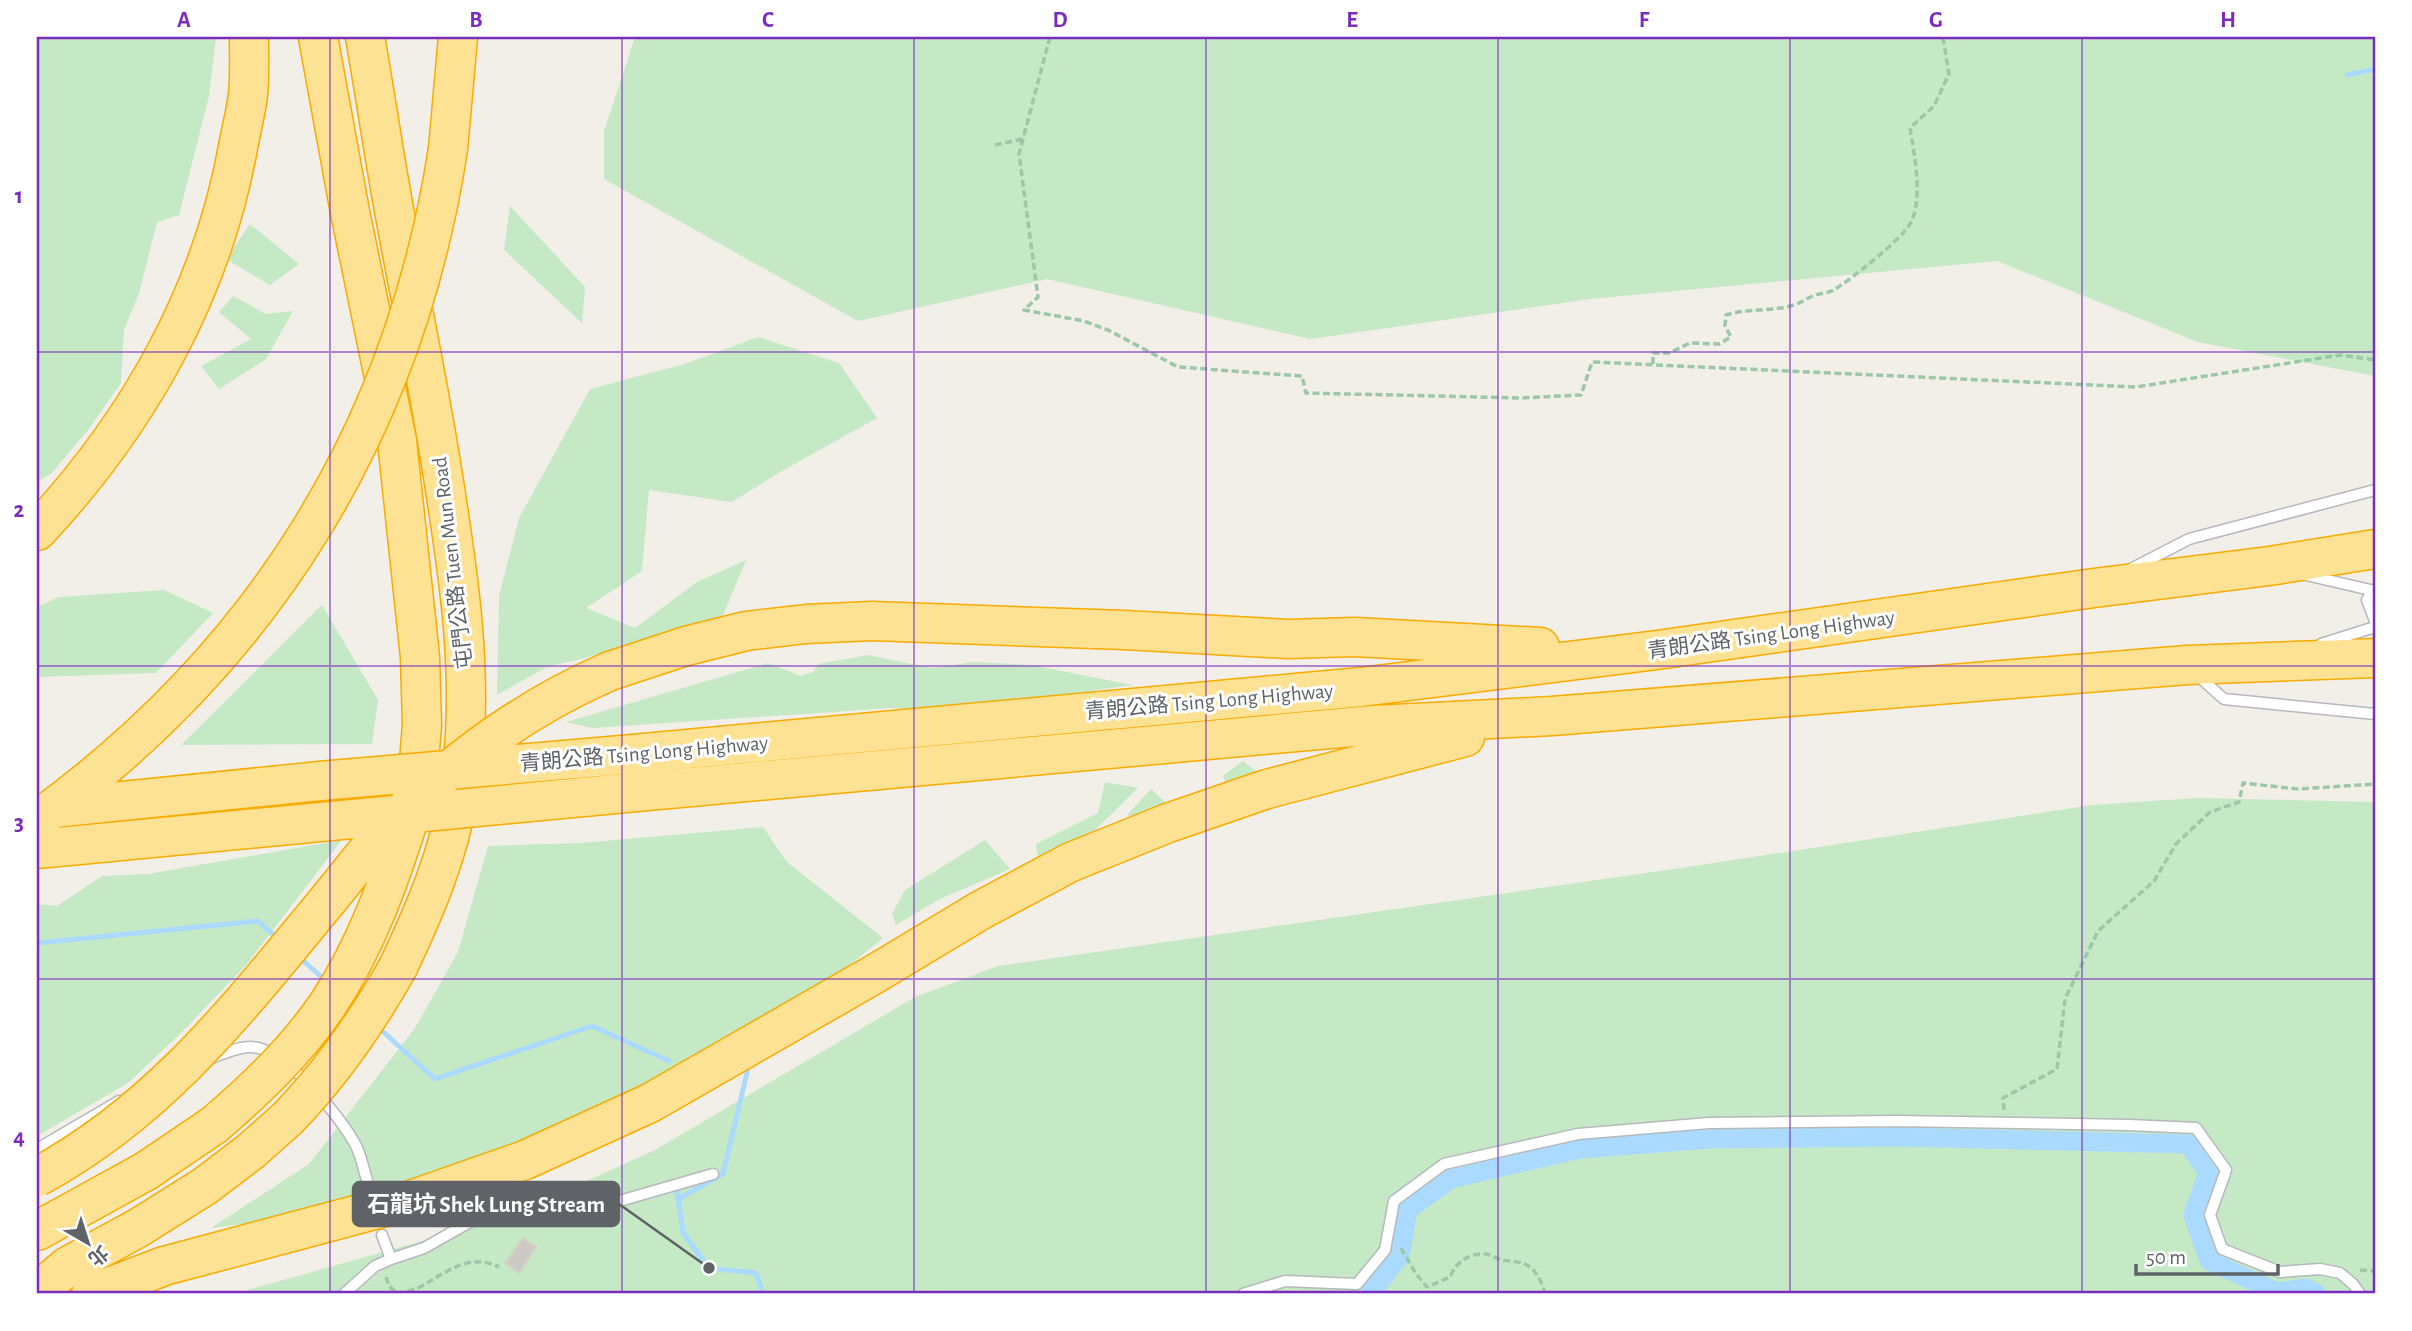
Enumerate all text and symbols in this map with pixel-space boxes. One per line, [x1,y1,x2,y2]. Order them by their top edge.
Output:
text: A [177,9,191,32]
text: B [469,9,483,32]
text: C [762,9,774,32]
text: D [1052,9,1068,32]
text: E [1346,9,1358,32]
text: F [1639,9,1650,32]
text: G [1929,9,1943,32]
text: H [2220,9,2236,32]
text: 1 [15,185,23,208]
street label: 屯門公路 Tuen Mun Road [428,456,476,670]
text: 2 [14,499,25,522]
street label: 青朗公路 Tsing Long Highway [1646,606,1896,662]
street label: 青朗公路 Tsing Long Highway [1084,679,1334,723]
street label: 青朗公路 Tsing Long Highway [519,731,769,775]
text: 3 [14,812,24,835]
text: 4 [13,1126,25,1149]
callout: 石龍坑 Shek Lung Stream [353,1182,619,1226]
text: 石龍坑 Shek Lung Stream [367,1192,605,1217]
north arrow [52,1208,122,1278]
scale bar [2136,1233,2277,1277]
text: 北 [84,1242,112,1269]
text: 50 m [2146,1247,2186,1268]

